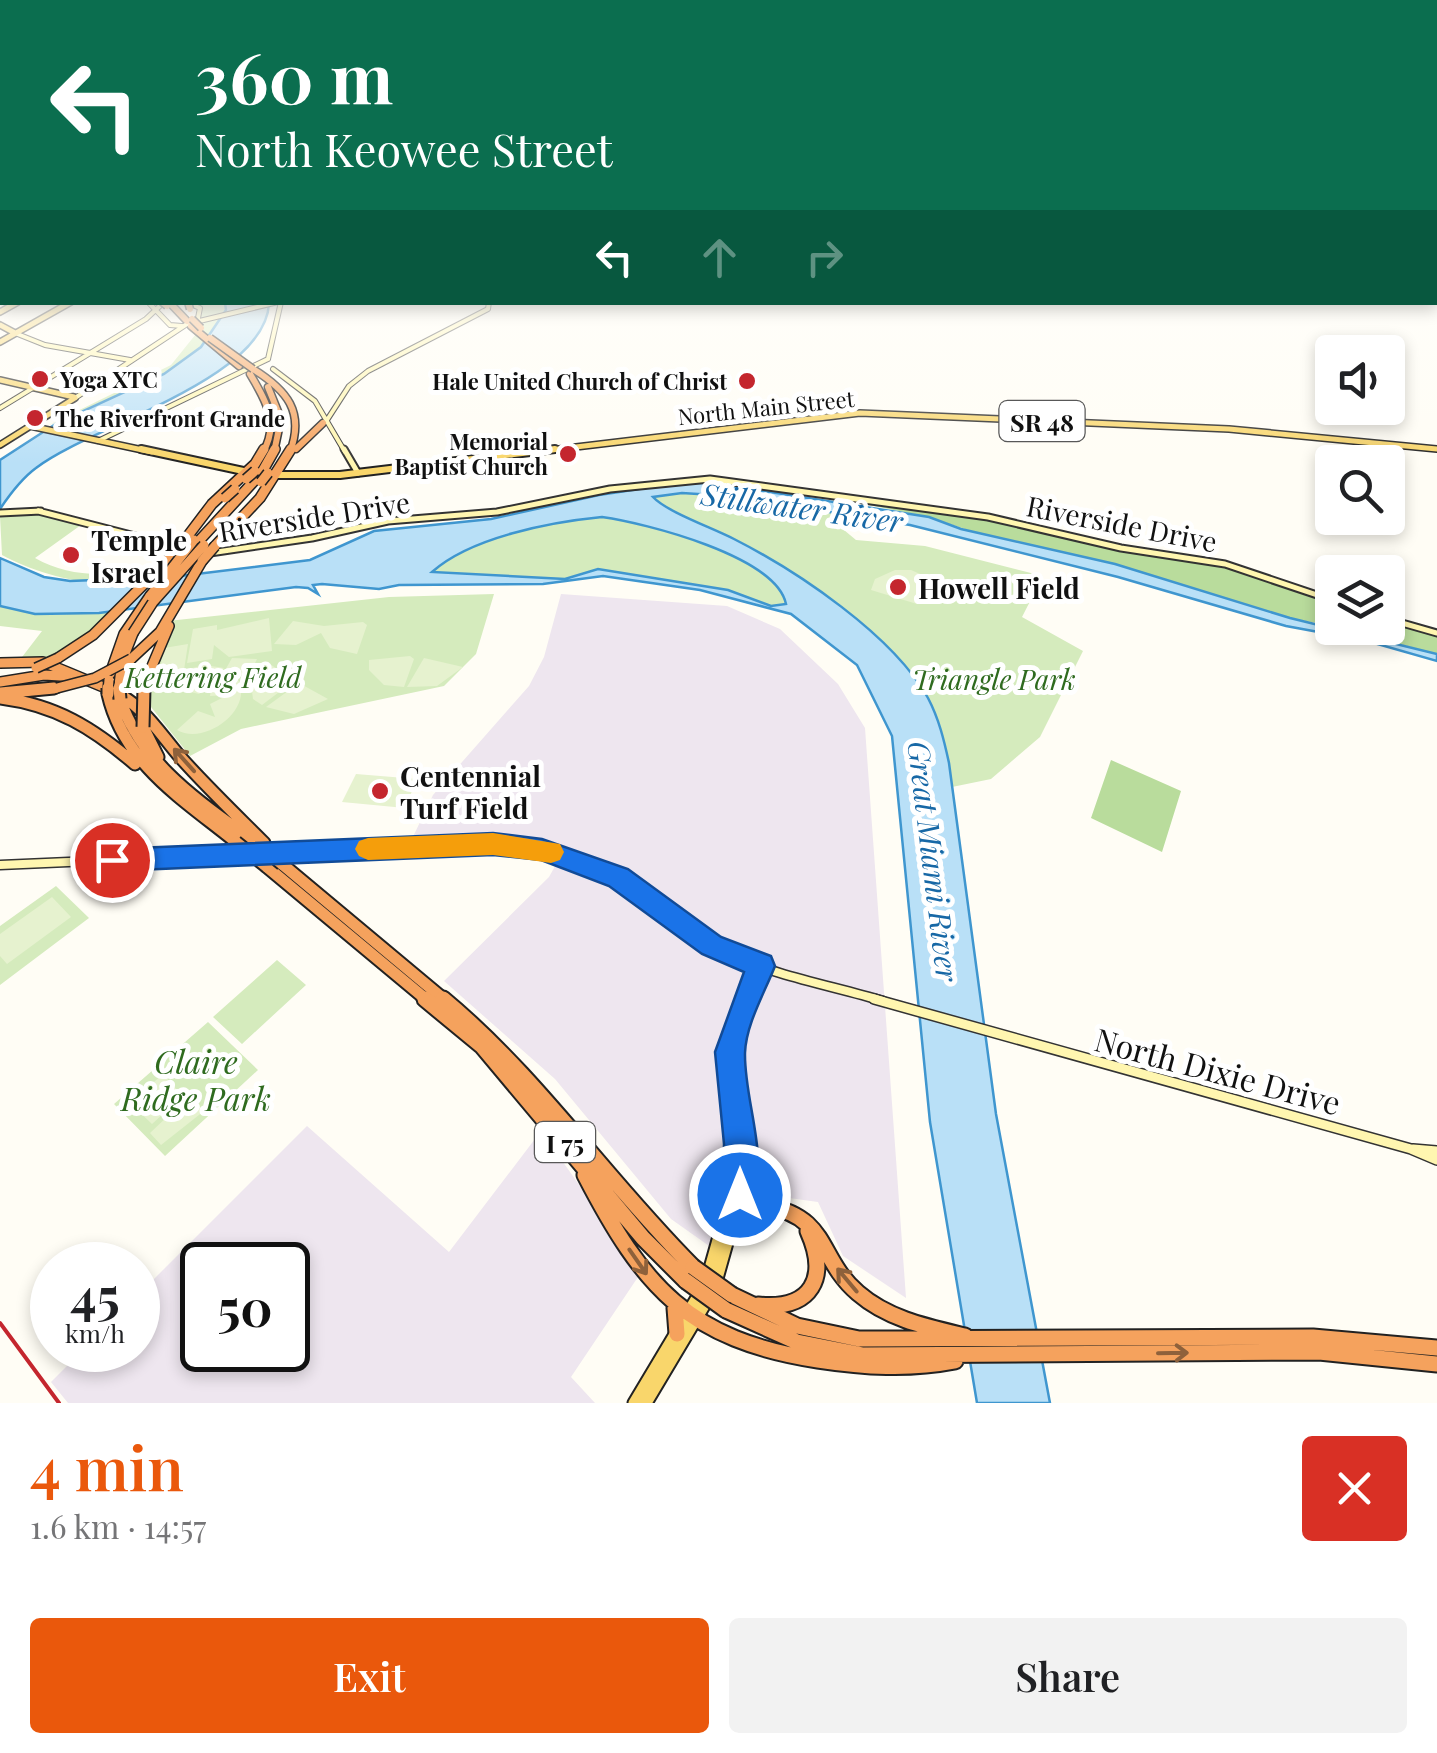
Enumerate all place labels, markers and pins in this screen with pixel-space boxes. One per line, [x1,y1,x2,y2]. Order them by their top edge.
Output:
place label: Yoga XTC [59,364,158,394]
place label: Hale United Church of Christ [432,366,727,396]
marker: Yoga XTC [29,368,51,390]
marker: Hale United Church of Christ [736,370,758,392]
place label: The Riverfront Grande [55,403,285,433]
marker: The Riverfront Grande [24,407,46,429]
place label: Memorial Baptist Church [395,426,549,481]
marker: Memorial Baptist Church [557,443,579,465]
place label: Temple Israel [91,521,187,590]
marker: Temple Israel [60,544,82,566]
place label: Howell Field [918,569,1080,606]
marker: Howell Field [887,576,909,598]
place label: Centennial Turf Field [400,757,541,826]
marker: Centennial Turf Field [369,780,391,802]
pin [70,818,155,903]

